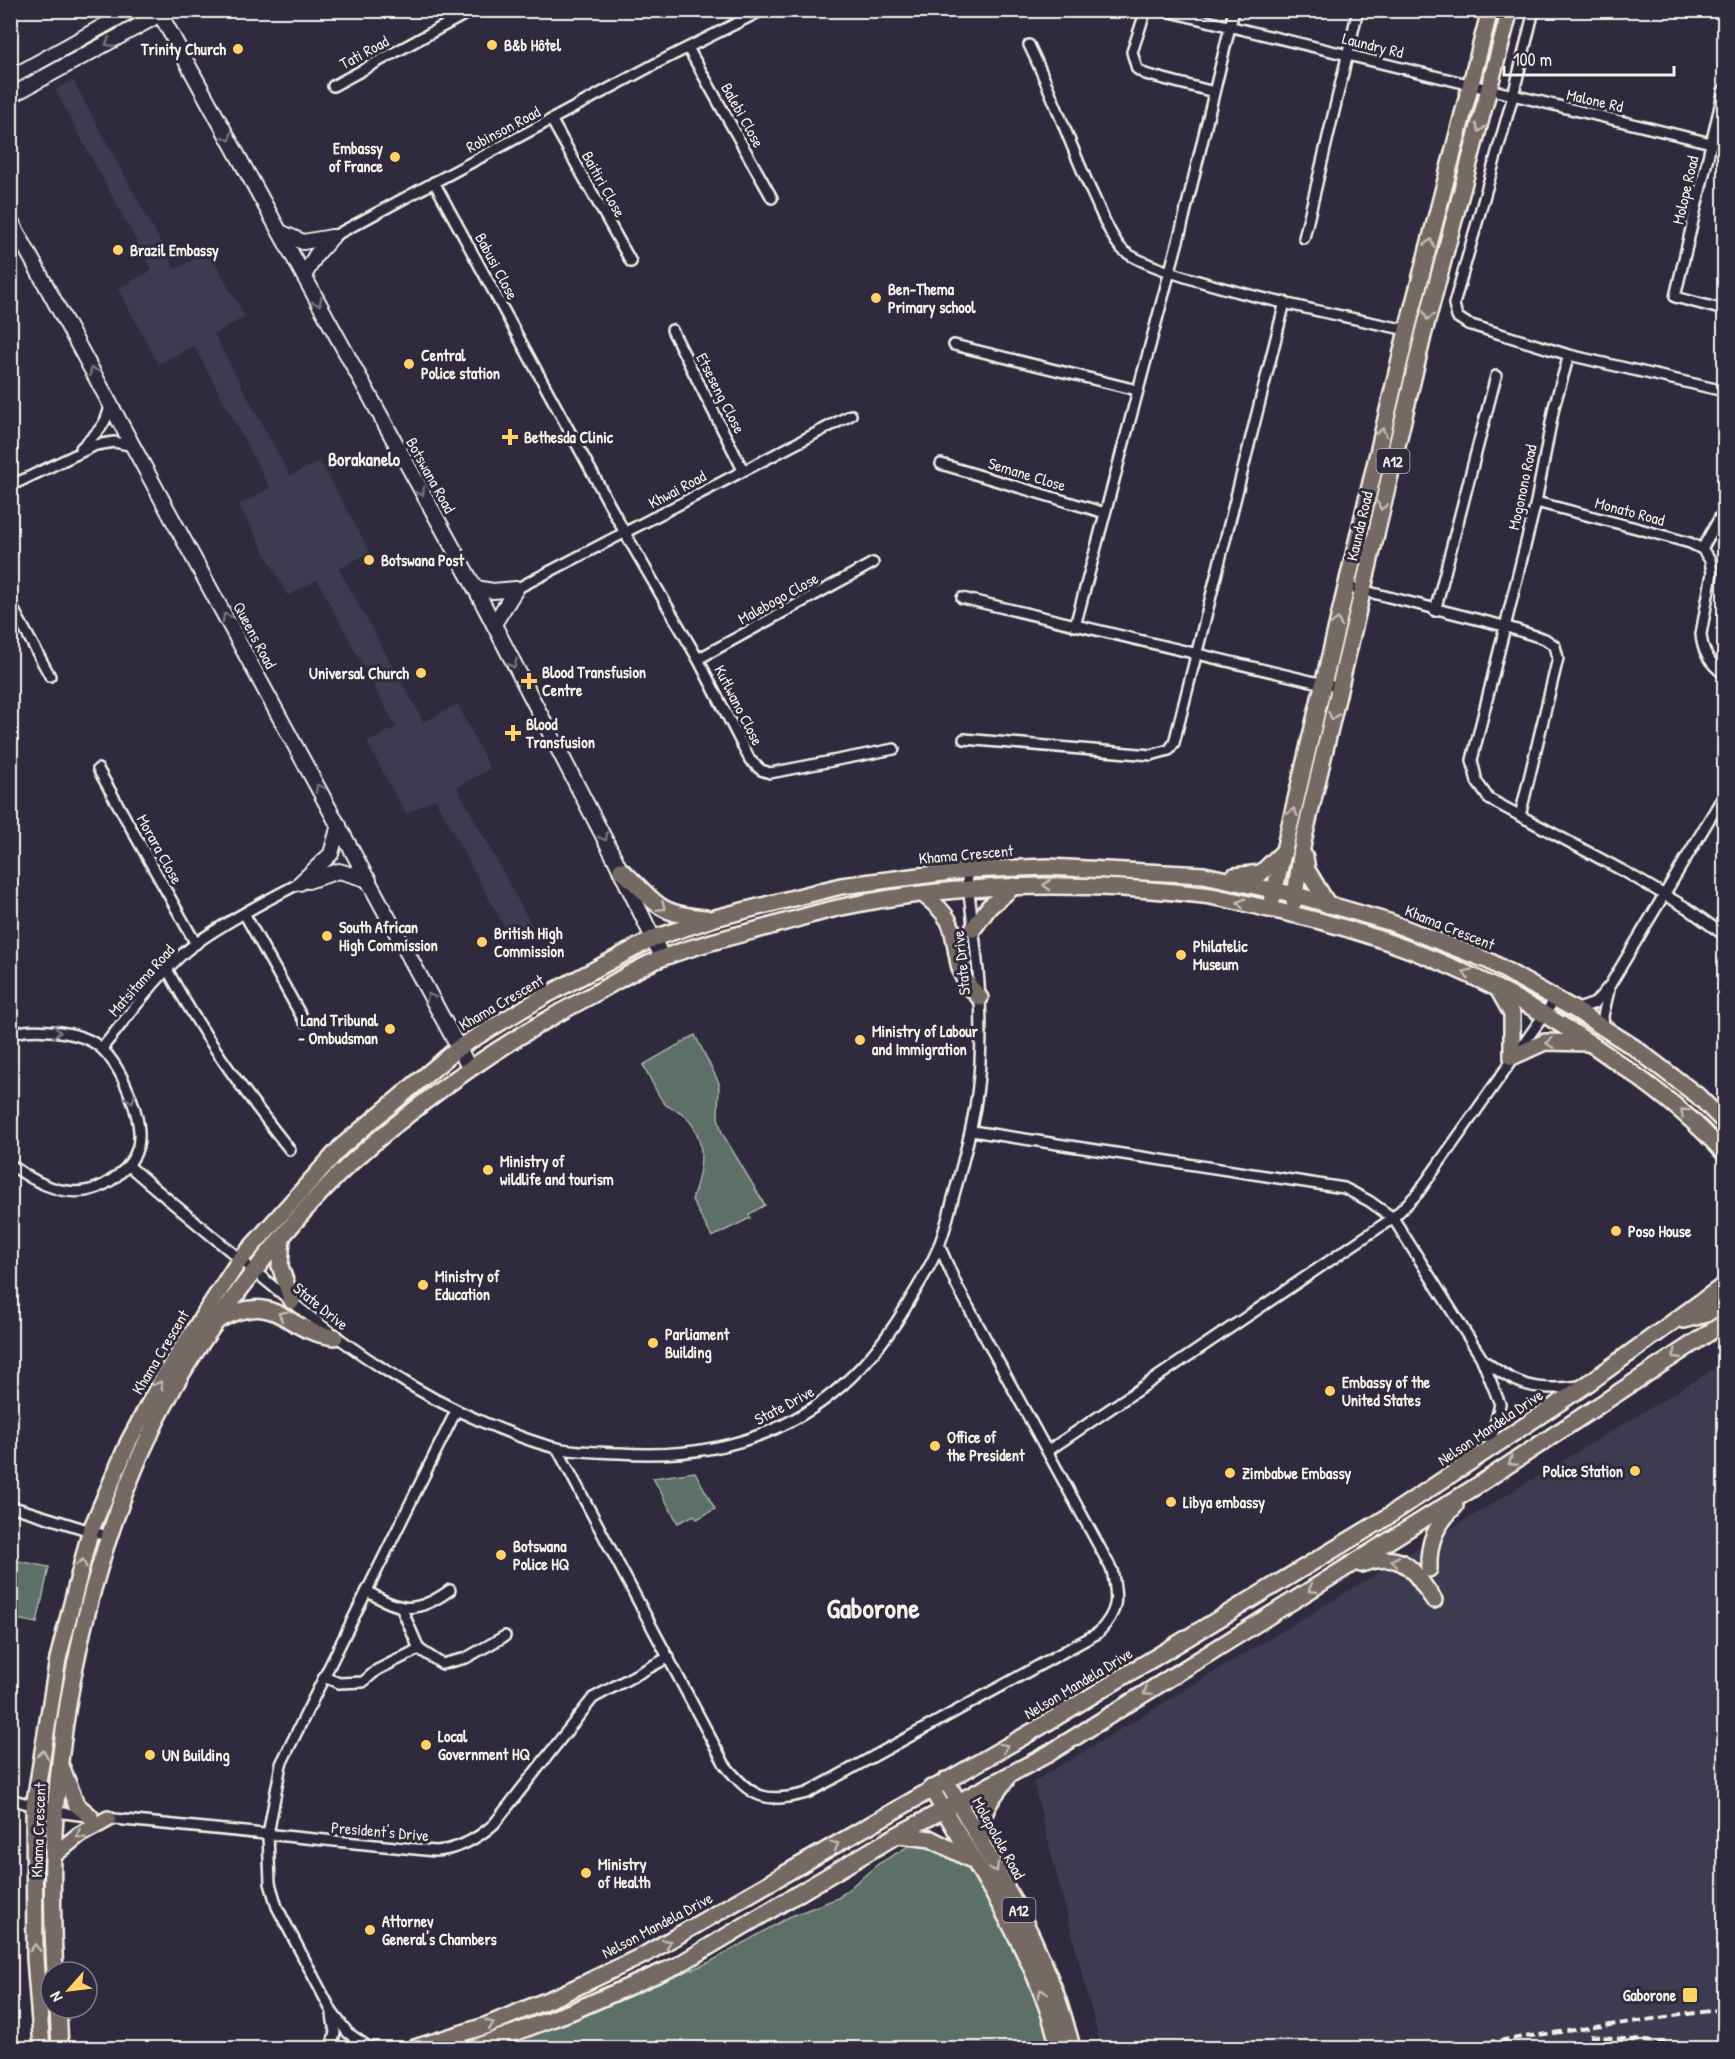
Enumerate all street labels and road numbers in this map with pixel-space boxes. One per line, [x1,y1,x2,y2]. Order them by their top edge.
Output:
street label: Laundry Rd [1340,27,1406,63]
street label: Tati Road [336,30,392,74]
street label: Balebi Close [716,79,770,152]
street label: Malone Rd [1565,83,1625,117]
street label: Robinson Road [462,100,544,158]
street label: Baitiri Close [577,147,631,222]
street label: Molope Road [1666,154,1704,226]
street label: Babusi Close [470,229,524,304]
street label: Etseseng Close [691,349,751,438]
street label: Botswana Road [401,433,461,517]
street label: Mogonono Road [1502,442,1542,532]
road number: A12 [1376,449,1410,473]
street label: Semane Close [985,452,1069,496]
street label: Khwai Road [644,465,710,513]
street label: Kaunda Road [1340,489,1378,563]
street label: Monato Road [1593,491,1667,531]
street label: Malebogo Close [734,567,823,629]
street label: Queens Road [228,598,282,672]
street label: Kutlwano Close [709,661,769,750]
street label: Morara Close [132,810,188,888]
street label: Khama Crescent [918,839,1015,869]
street label: Khama Crescent [1402,899,1499,955]
street label: State Drive [947,929,975,996]
street label: Matsitama Road [103,939,179,1021]
street label: Khama Crescent [454,968,548,1035]
street label: State Drive [289,1277,354,1335]
street label: Khama Crescent [126,1305,194,1398]
street label: State Drive [750,1380,818,1430]
street label: Nelson Mandela Drive [1433,1383,1547,1470]
street label: Nelson Mandela Drive [1020,1642,1137,1724]
street label: Khama Crescent [25,1782,51,1878]
street label: Molepolole Road [967,1793,1031,1883]
street label: President's Drive [330,1816,430,1846]
street label: Nelson Mandela Drive [598,1886,717,1963]
road number: A12 [1002,1898,1036,1922]

